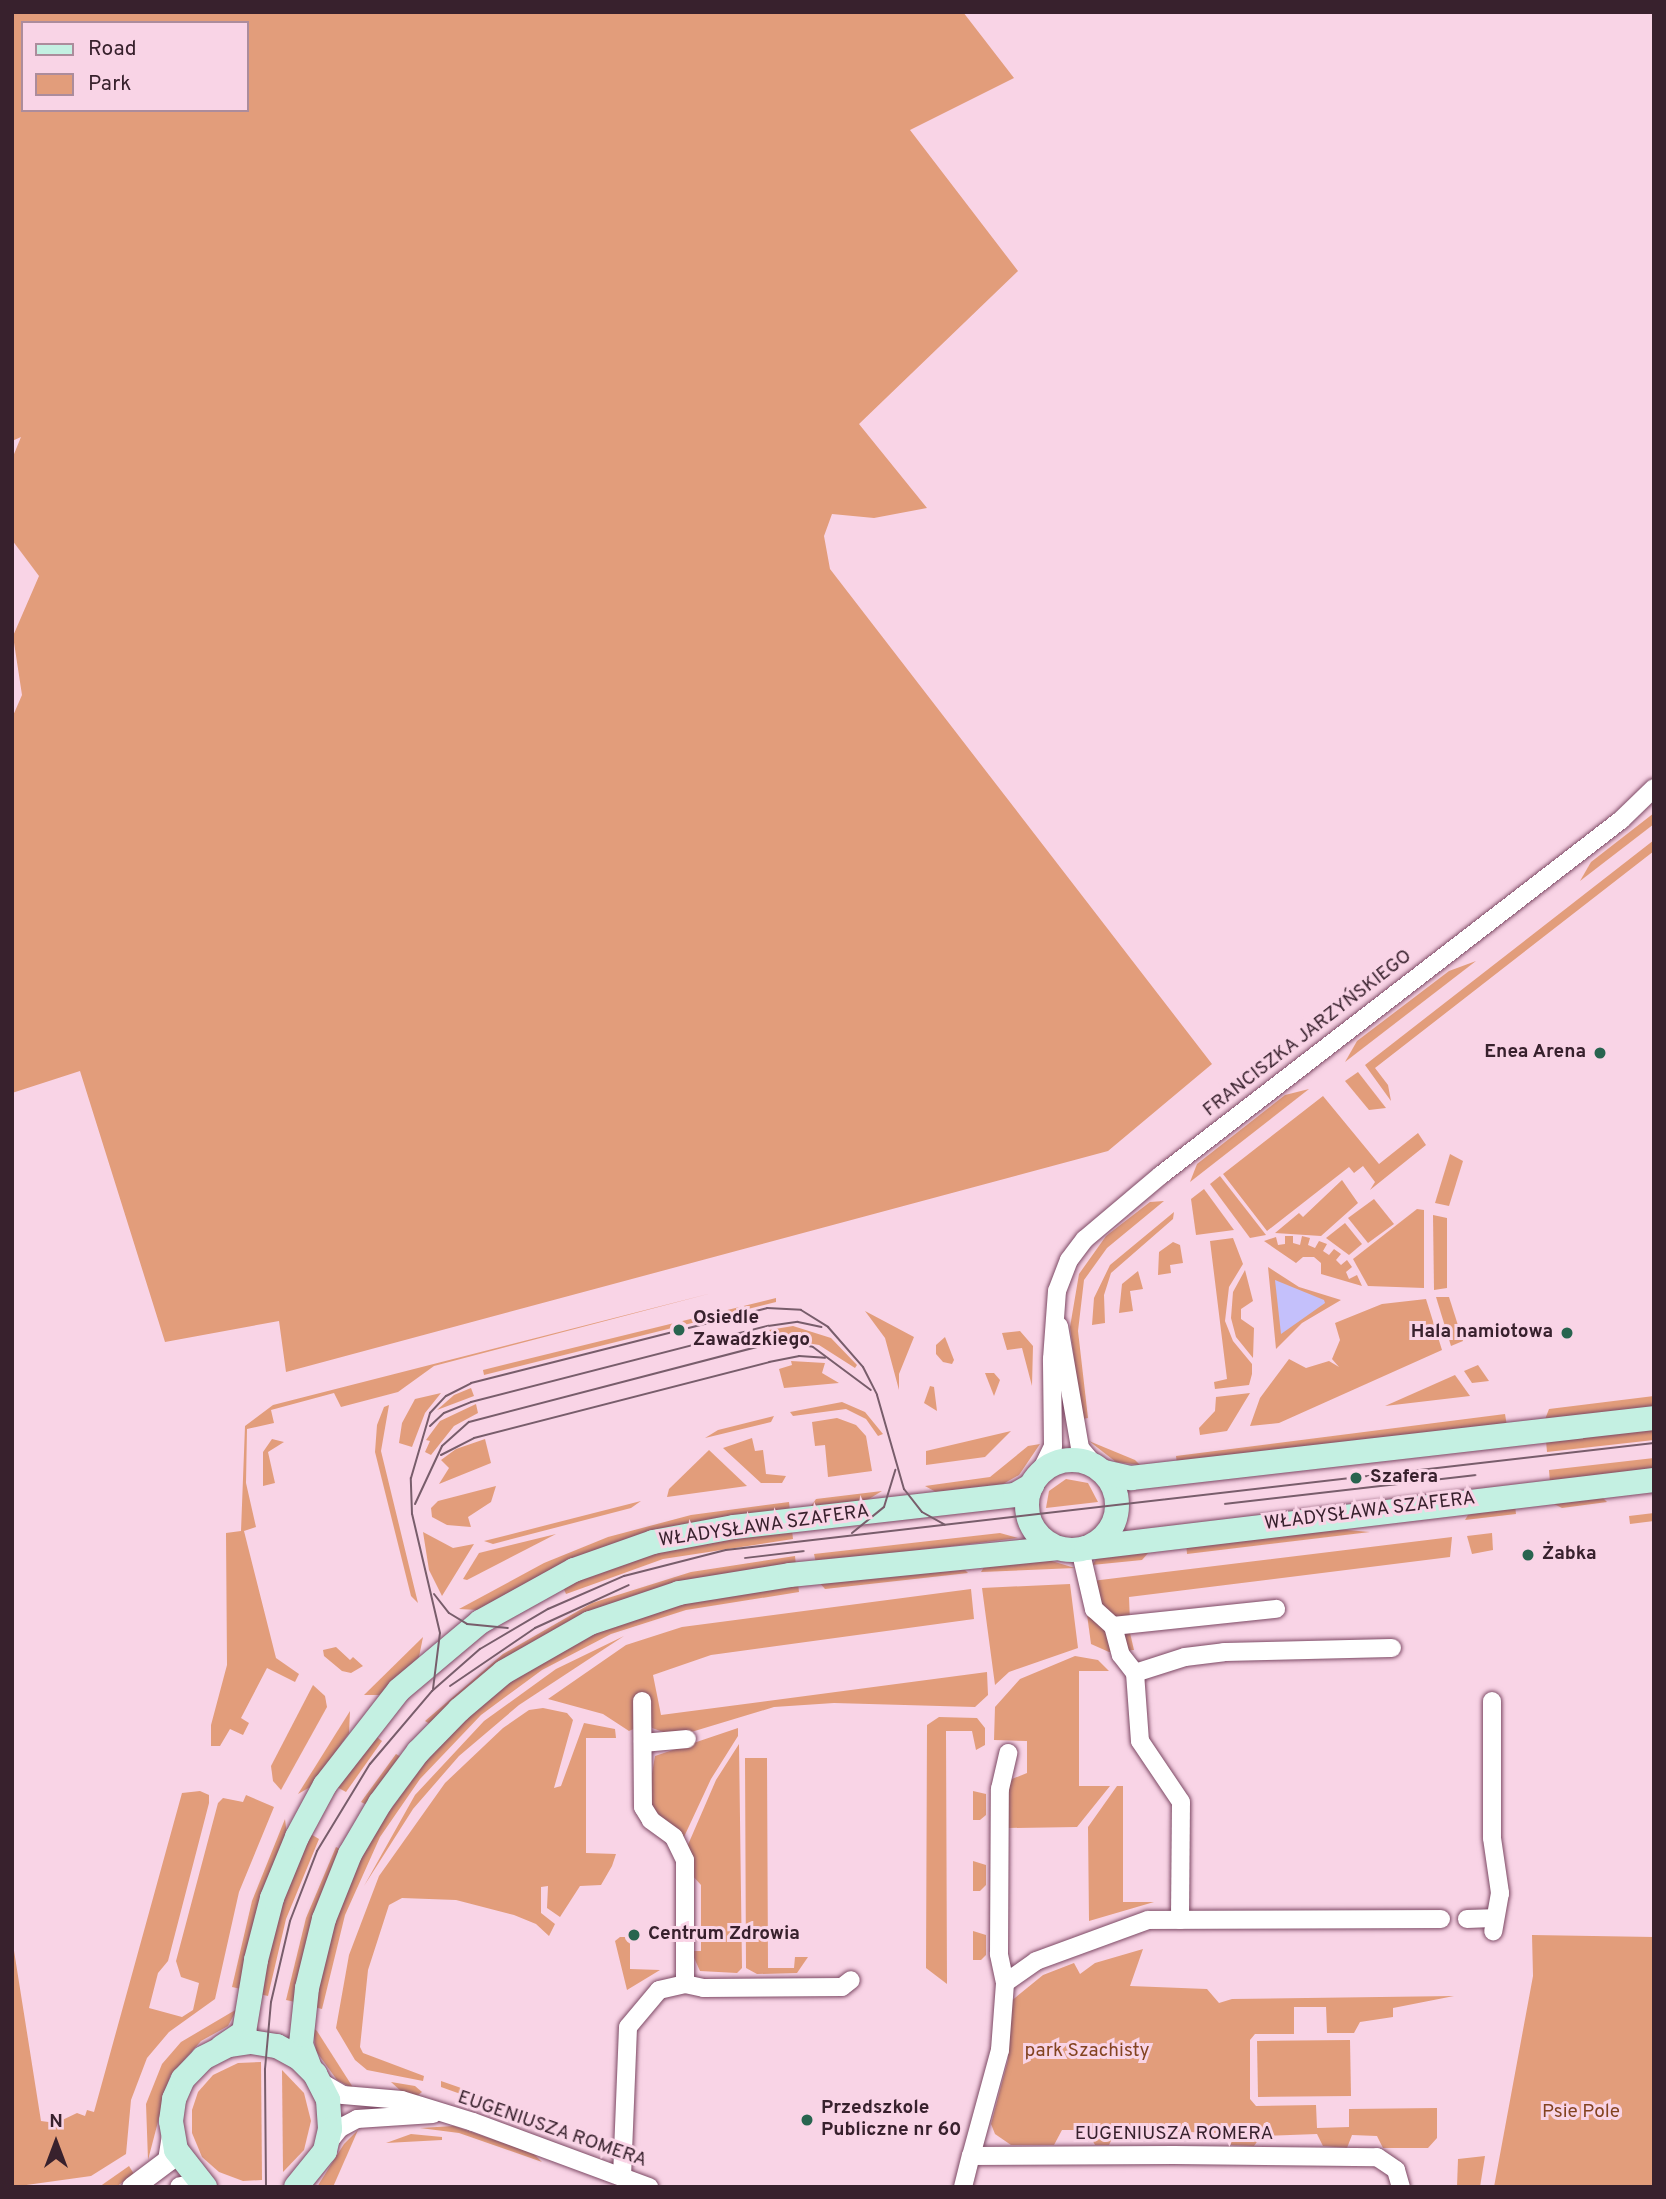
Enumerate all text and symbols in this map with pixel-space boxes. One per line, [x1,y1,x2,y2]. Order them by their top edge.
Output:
legend [21,21,248,112]
text: Road [88,36,137,63]
text: Park [88,71,131,98]
street label: FRANCISZKA JARZYŃSKIEGO [1199,945,1417,1123]
place label: Enea Arena [1484,1042,1586,1064]
marker: Enea Arena [1592,1045,1608,1061]
place label: Osiedle Zawadzkiego [693,1308,810,1352]
marker: Osiedle Zawadzkiego [671,1322,687,1338]
place label: Hala namiotowa [1411,1322,1553,1344]
marker: Hala namiotowa [1559,1325,1575,1341]
place label: Szafera [1370,1467,1438,1489]
marker: Szafera [1348,1470,1364,1486]
street label: WŁADYSŁAWA SZAFERA [1263,1488,1477,1536]
street label: WŁADYSŁAWA SZAFERA [657,1501,871,1553]
place label: Żabka [1542,1544,1597,1566]
marker: Żabka [1520,1547,1536,1563]
place label: Centrum Zdrowia [648,1924,800,1946]
marker: Centrum Zdrowia [626,1927,642,1943]
park label: park Szachisty [1025,2041,1149,2063]
street label: EUGENIUSZA ROMERA [454,2087,650,2173]
place label: Przedszkole Publiczne nr 60 [821,2098,962,2142]
park label: Psie Pole [1542,2102,1620,2124]
north arrow [21,2108,91,2178]
text: N [49,2110,63,2134]
marker: Przedszkole Publiczne nr 60 [799,2112,815,2128]
street label: EUGENIUSZA ROMERA [1074,2124,1274,2146]

